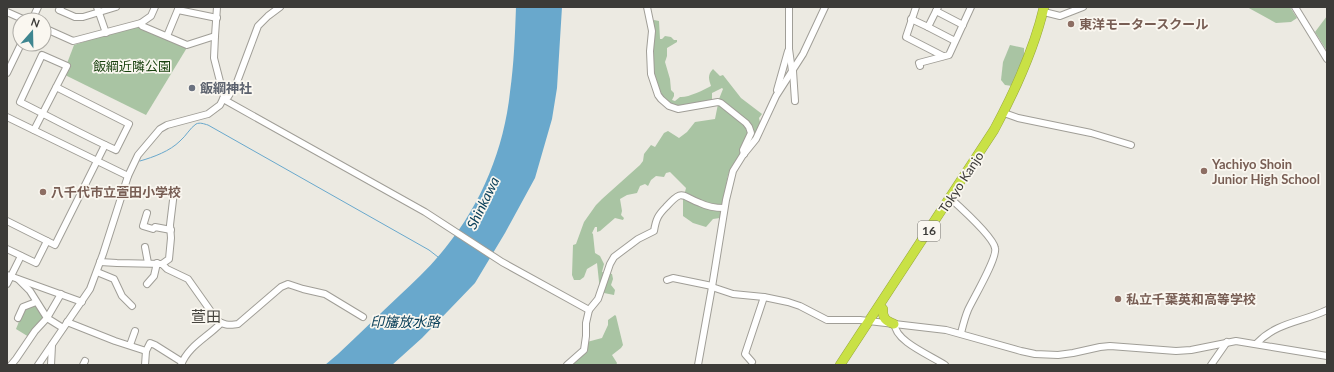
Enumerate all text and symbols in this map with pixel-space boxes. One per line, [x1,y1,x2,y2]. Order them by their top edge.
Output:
north arrow [12,12,52,52]
text: N [29,15,42,30]
place label: 東洋モータースクール [1079,16,1208,32]
marker: 東洋モータースクール [1066,19,1076,29]
park label: 飯綱近隣公園 [93,58,171,74]
place label: 飯綱神社 [200,80,252,96]
marker: 飯綱神社 [187,83,197,93]
street label: Tokyo Kanjo [935,148,987,216]
place label: Yachiyo Shoin Junior High School [1211,156,1320,187]
marker: Yachiyo Shoin Junior High School [1199,166,1209,176]
water label: Shinkawa [463,174,502,232]
place label: 八千代市立萱田小学校 [51,184,181,200]
marker: 八千代市立萱田小学校 [38,187,48,197]
road number: 16 [918,221,940,241]
place label: 私立千葉英和高等学校 [1126,291,1256,307]
marker: 私立千葉英和高等学校 [1113,294,1123,304]
district label: 萱田 [191,307,221,325]
water label: 印旛放水路 [370,313,441,330]

